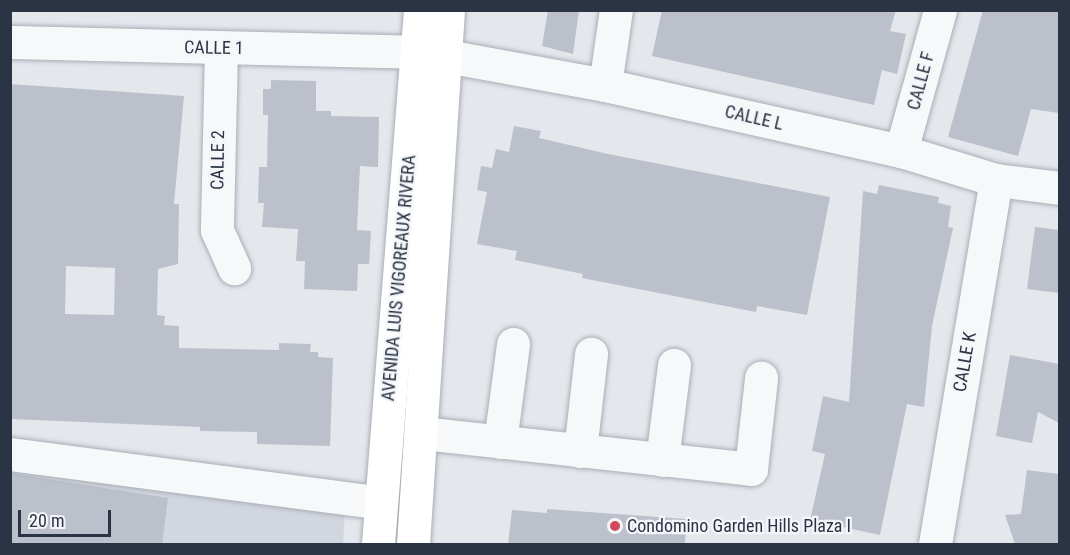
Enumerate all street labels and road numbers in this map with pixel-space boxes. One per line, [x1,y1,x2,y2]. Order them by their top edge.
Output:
street label: CALLE 1 [184,37,244,59]
street label: CALLE F [903,49,939,113]
street label: CALLE L [723,101,785,135]
street label: CALLE 2 [207,130,229,190]
street label: AVENIDA LUIS VIGOREAUX RIVERA [377,154,421,402]
street label: CALLE K [949,330,981,394]

